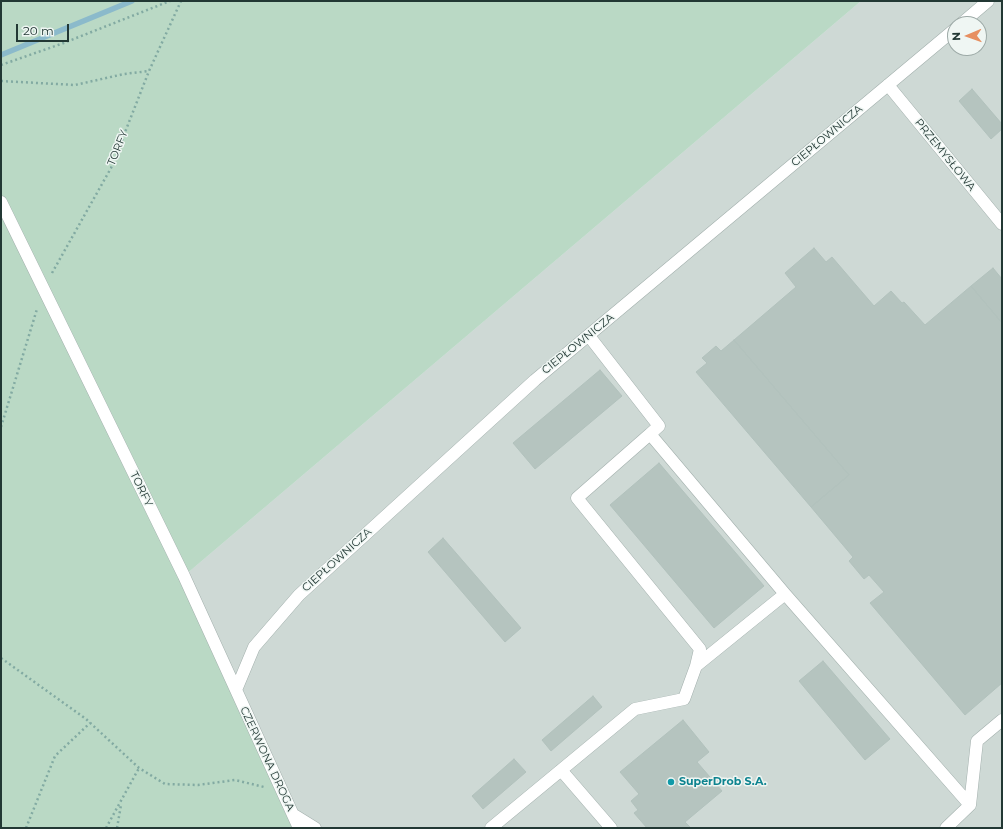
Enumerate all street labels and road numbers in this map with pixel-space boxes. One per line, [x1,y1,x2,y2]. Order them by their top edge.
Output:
street label: CIEPŁOWNICZA [789,102,865,170]
street label: PRZEMYSŁOWA [912,116,978,194]
street label: TORFY [105,128,131,168]
street label: CIEPŁOWNICZA [539,311,617,377]
street label: TORFY [127,469,155,509]
street label: CIEPŁOWNICZA [300,525,374,595]
street label: CZERWONA DROGA [237,705,297,813]

